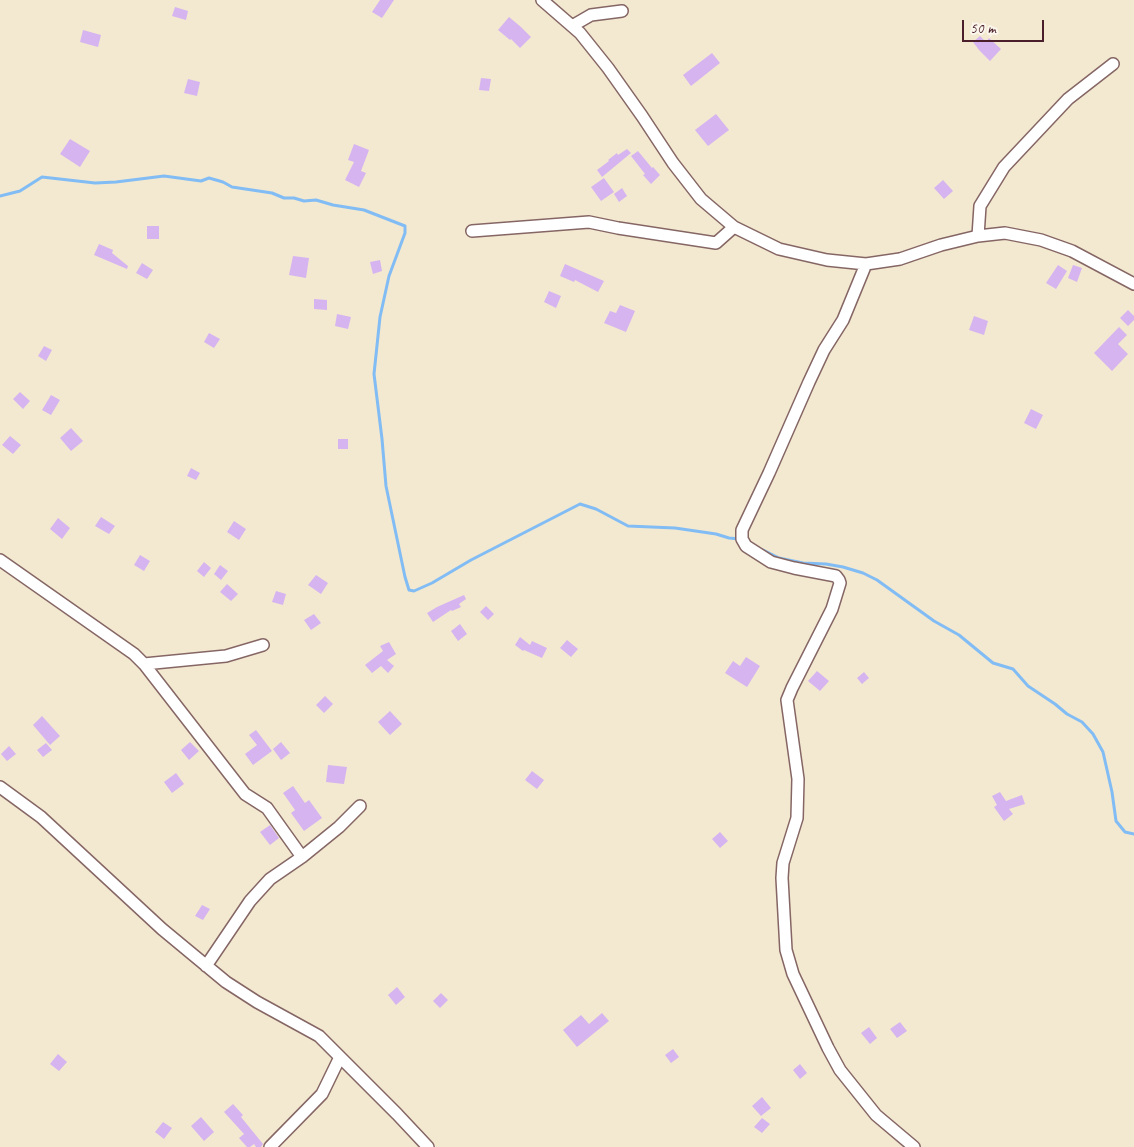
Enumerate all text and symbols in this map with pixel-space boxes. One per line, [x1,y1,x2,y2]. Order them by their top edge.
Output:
scale bar [964,10,1046,42]
text: 50 m [970,19,996,38]

